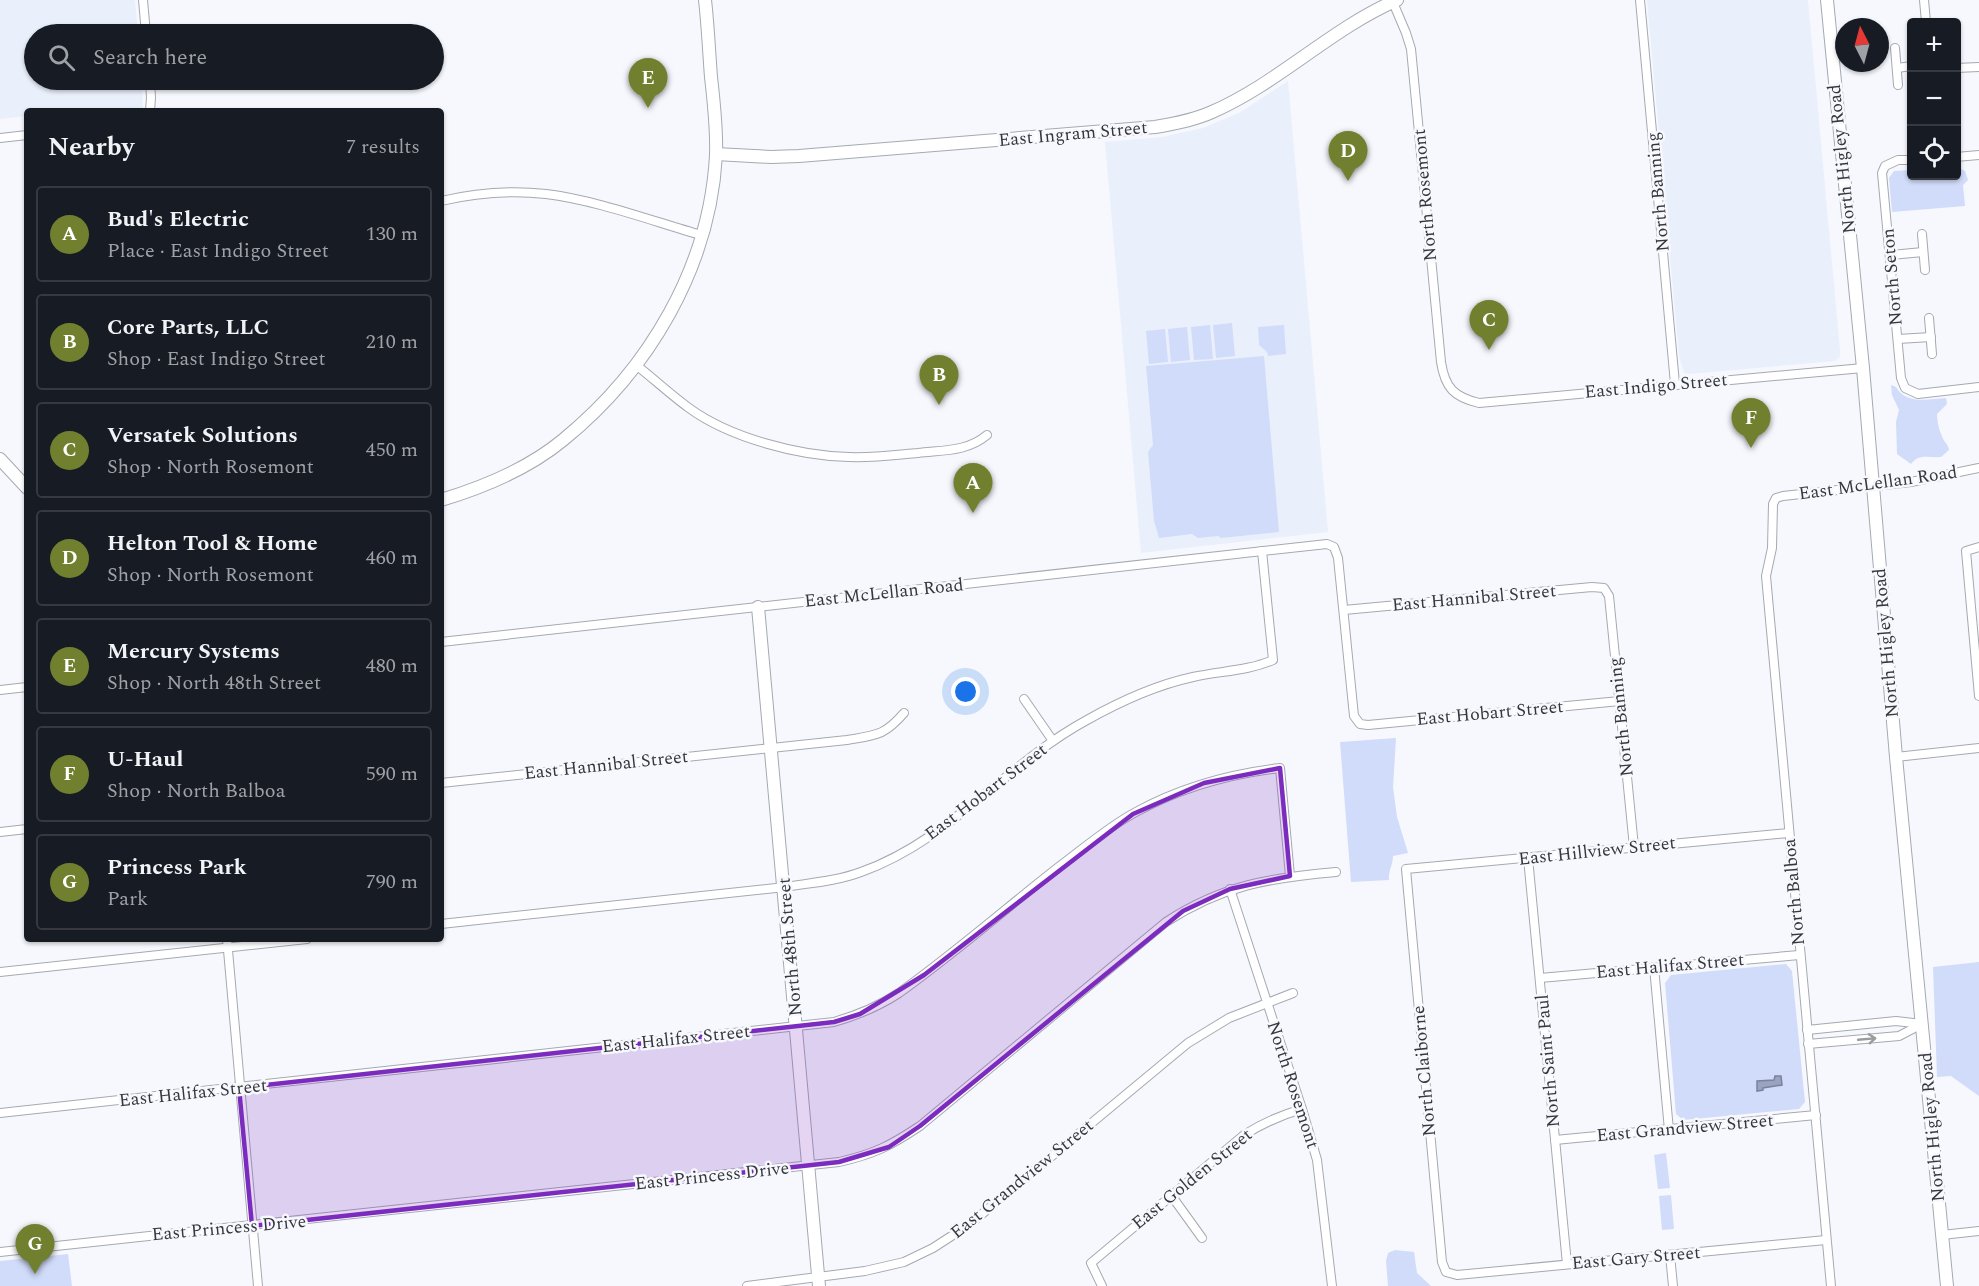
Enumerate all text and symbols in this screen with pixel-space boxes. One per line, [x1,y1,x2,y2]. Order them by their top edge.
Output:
north arrow [1835,18,1889,72]
map controls [1907,18,1961,180]
button: + [1907,18,1961,72]
search box [24,24,444,90]
icon: search [45,41,78,74]
text: Search here [93,41,207,74]
pin: E [628,58,668,108]
button: − [1907,72,1961,126]
street label: North Higley Road [1821,83,1863,235]
street label: East Ingram Street [997,114,1149,154]
button: locate [1907,126,1961,180]
text: Nearby [48,127,134,167]
street label: North Rosemont [1406,128,1444,262]
street label: North Banning [1639,131,1677,253]
text: 7 results [346,132,420,162]
pin: D [1328,132,1368,181]
text: Bud's Electric [107,203,249,236]
text: A [62,219,77,249]
text: 130 m [366,219,418,249]
street label: North Seton [1874,227,1910,327]
text: Place · East Indigo Street [107,236,329,266]
pin: C [1470,300,1508,350]
text: Core Parts, LLC [107,311,269,344]
text: B [62,327,77,357]
text: 210 m [366,327,418,357]
text: Shop · East Indigo Street [107,344,326,374]
pin: B [920,356,958,405]
street label: East Indigo Street [1583,366,1729,406]
pin: F [1732,398,1770,448]
text: Versatek Solutions [107,419,298,452]
text: C [62,435,77,465]
text: 450 m [366,435,418,465]
text: Shop · North Rosemont [107,452,314,482]
street label: East McLellan Road [1797,459,1959,507]
pin: A [954,464,992,513]
text: Helton Tool & Home [107,527,318,560]
text: D [61,543,78,573]
text: 460 m [366,543,418,573]
text: Shop · North Rosemont [107,560,314,590]
street label: North Higley Road [1866,567,1906,719]
street label: East McLellan Road [803,571,965,615]
street label: East Hannibal Street [1391,577,1557,619]
text: Mercury Systems [107,635,280,668]
text: E [63,651,76,681]
text: 480 m [366,651,418,681]
street label: North Banning [1601,656,1641,778]
text: Shop · North 48th Street [107,668,321,698]
your location [951,677,980,706]
street label: East Hobart Street [1415,693,1565,733]
street label: East Hobart Street [919,737,1053,847]
text: U-Haul [107,743,183,776]
street label: East Hannibal Street [523,743,689,787]
text: F [63,759,76,789]
text: 590 m [366,759,418,789]
text: Shop · North Balboa [107,776,286,806]
street label: East Hillview Street [1517,829,1677,873]
street label: North Balboa [1776,837,1812,947]
text: Princess Park [107,851,247,884]
text: G [62,867,77,897]
text: 790 m [366,867,418,897]
street label: North 48th Street [770,876,810,1018]
text: Park [107,884,148,914]
street label: East Halifax Street [1595,946,1745,986]
street label: North Saint Paul [1529,993,1567,1129]
street label: North Claiborne [1405,1004,1443,1138]
street label: East Halifax Street [601,1018,751,1060]
street label: North Rosemont [1260,1018,1326,1152]
one-way arrow [1856,1033,1876,1044]
street label: North Higley Road [1912,1051,1952,1203]
street label: East Halifax Street [118,1072,268,1114]
street label: East Grandview Street [1595,1107,1775,1149]
street label: East Grandview Street [944,1113,1100,1245]
street label: East Golden Street [1126,1122,1258,1236]
street label: East Princess Drive [634,1154,790,1198]
street label: East Princess Drive [151,1208,307,1248]
pin: G [15,1224,54,1274]
street label: East Gary Street [1570,1239,1702,1277]

